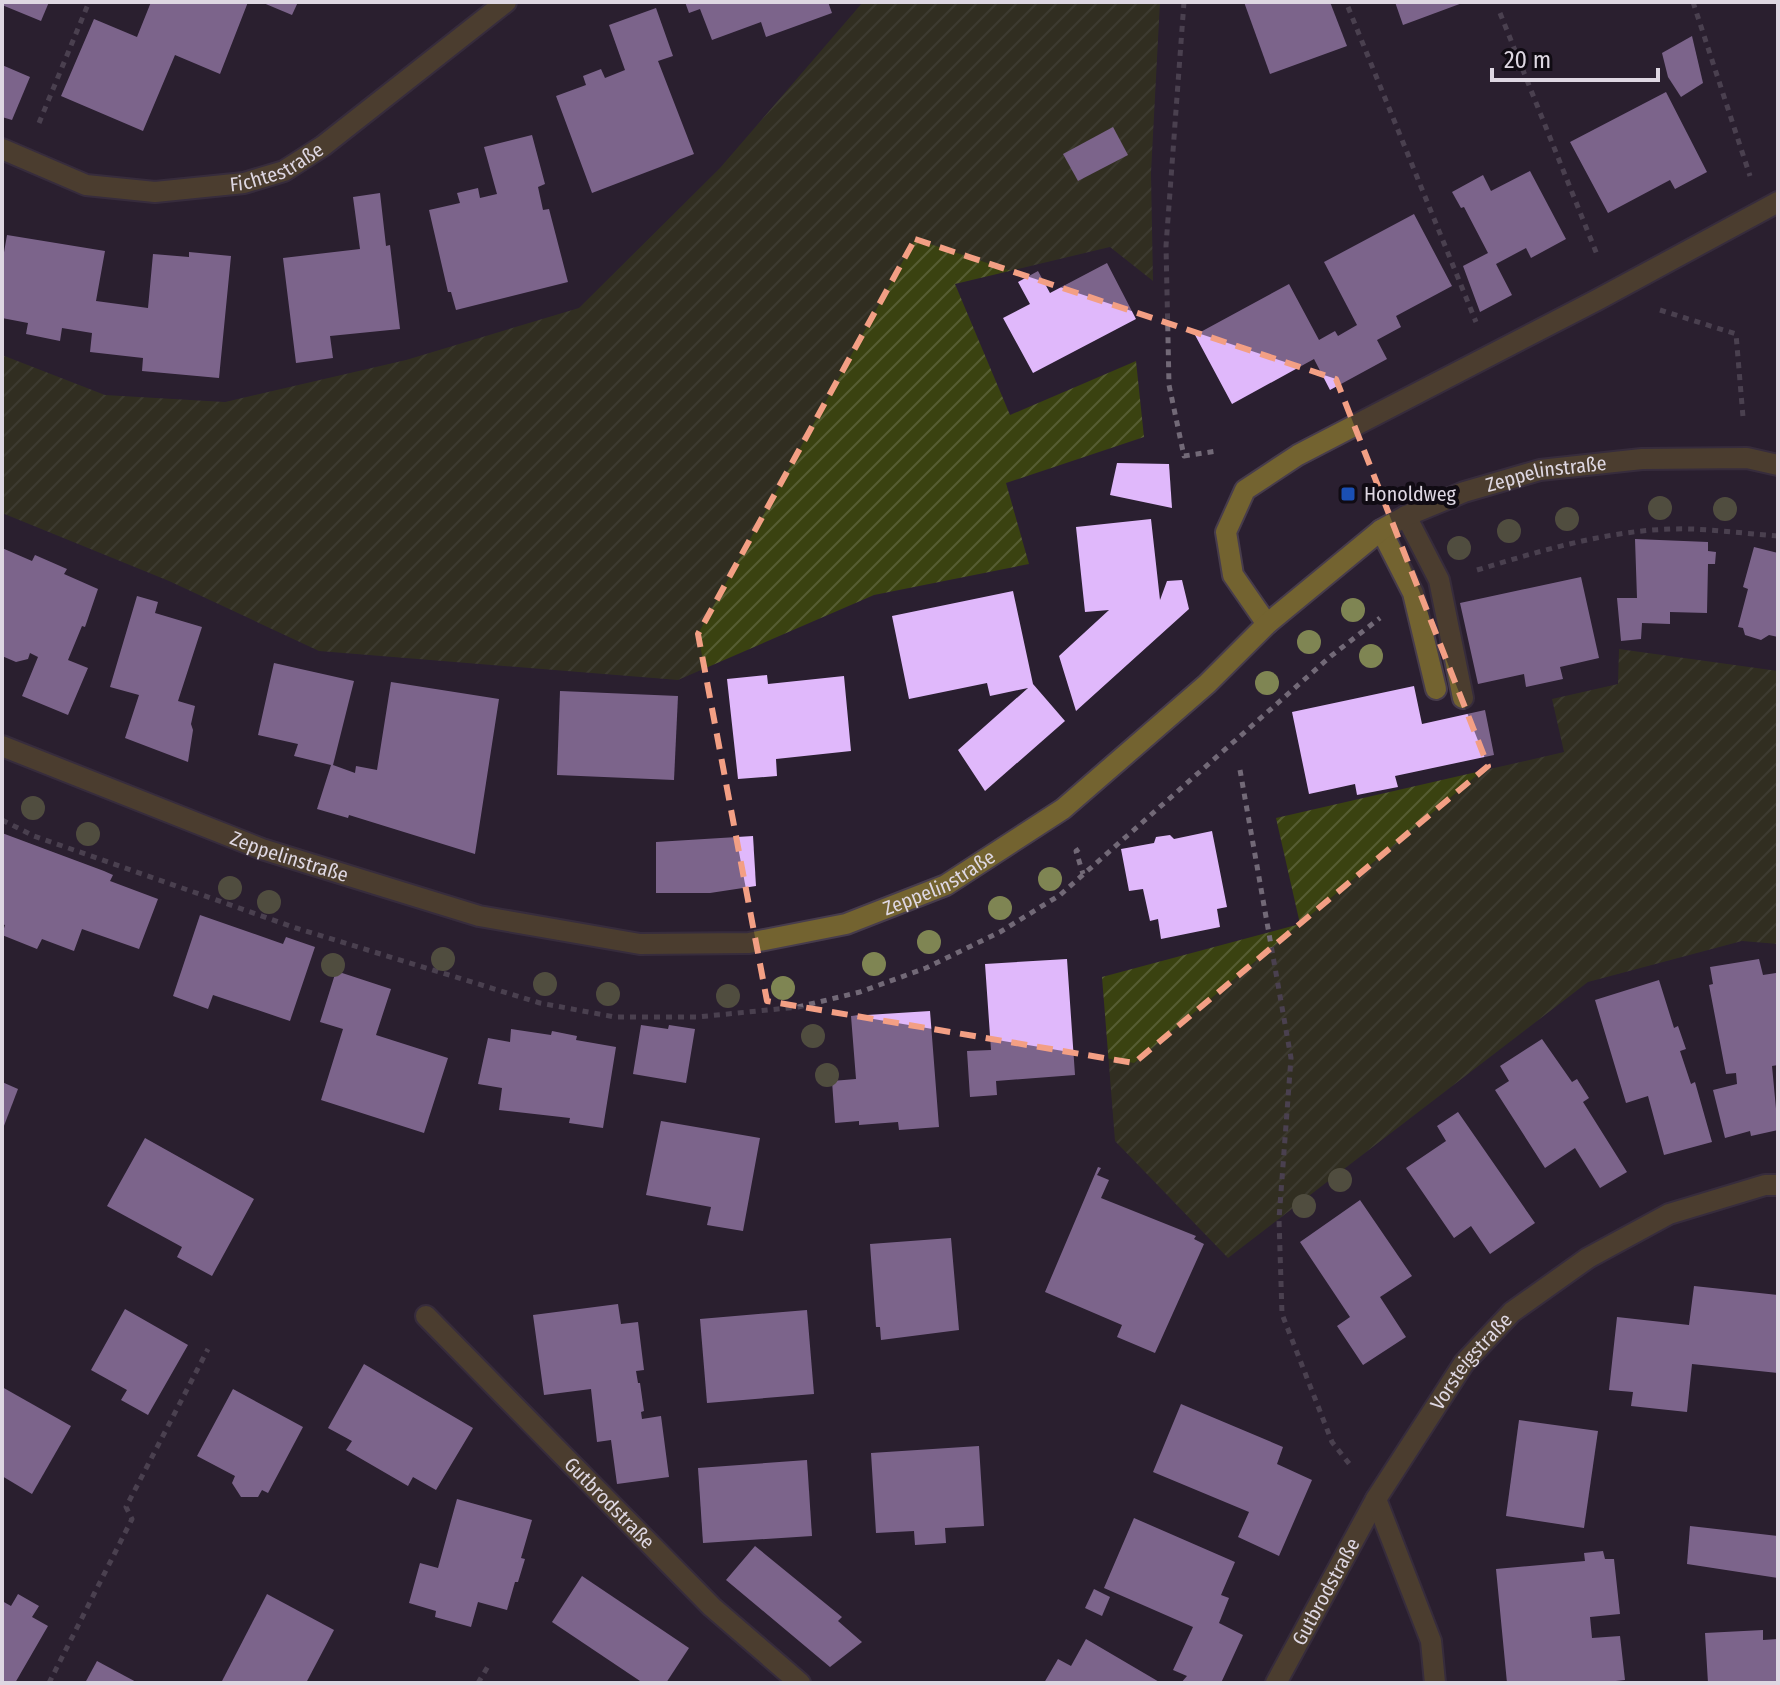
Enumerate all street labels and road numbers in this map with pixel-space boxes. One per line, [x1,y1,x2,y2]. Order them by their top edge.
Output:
street label: Fichtestraße [229,137,328,196]
street label: Zeppelinstraße [1483,451,1608,497]
street label: Zeppelinstraße [227,826,351,887]
street label: Zeppelinstraße [879,844,1000,920]
street label: Vorsteigstraße [1425,1308,1517,1414]
street label: Gutbrodstraße [559,1452,660,1554]
street label: Gutbrodstraße [1287,1534,1365,1649]

